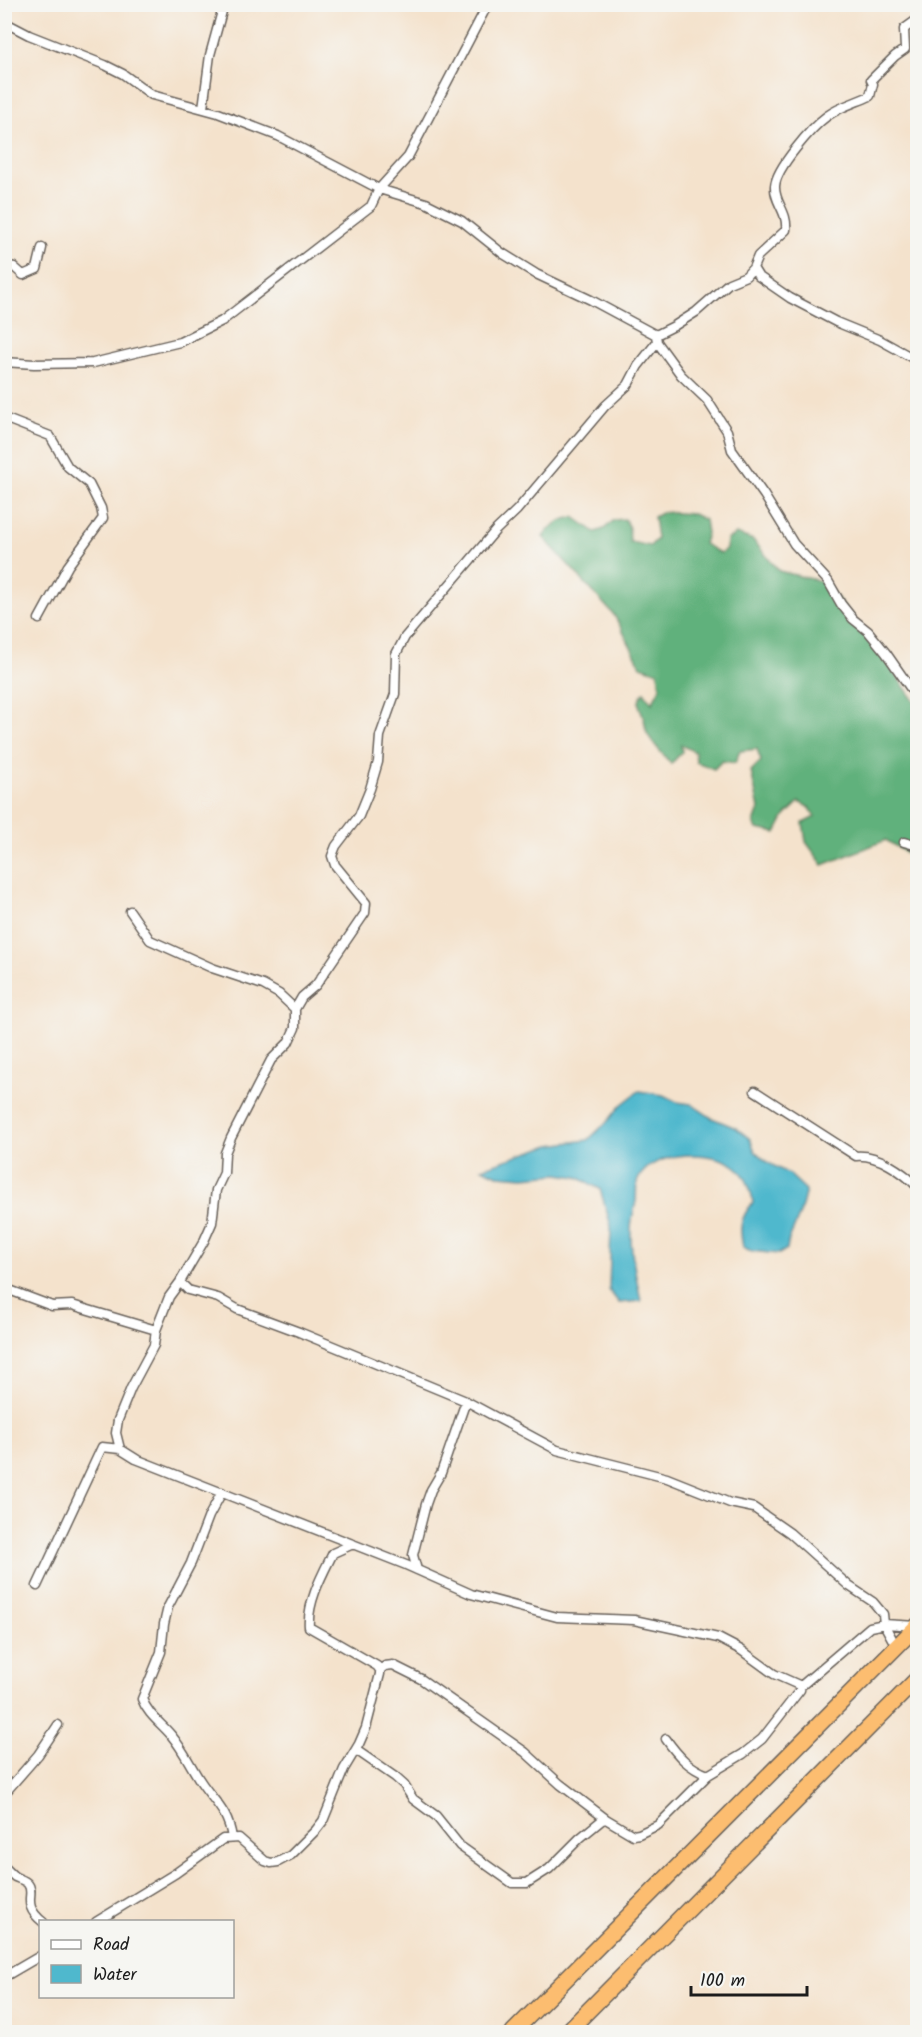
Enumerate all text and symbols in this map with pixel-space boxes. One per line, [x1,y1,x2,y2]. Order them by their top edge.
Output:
legend [39,1920,234,1998]
text: Road [93,1931,130,1960]
scale bar [691,1959,806,1997]
text: Water [93,1961,138,1990]
text: 100 m [700,1967,745,1996]

